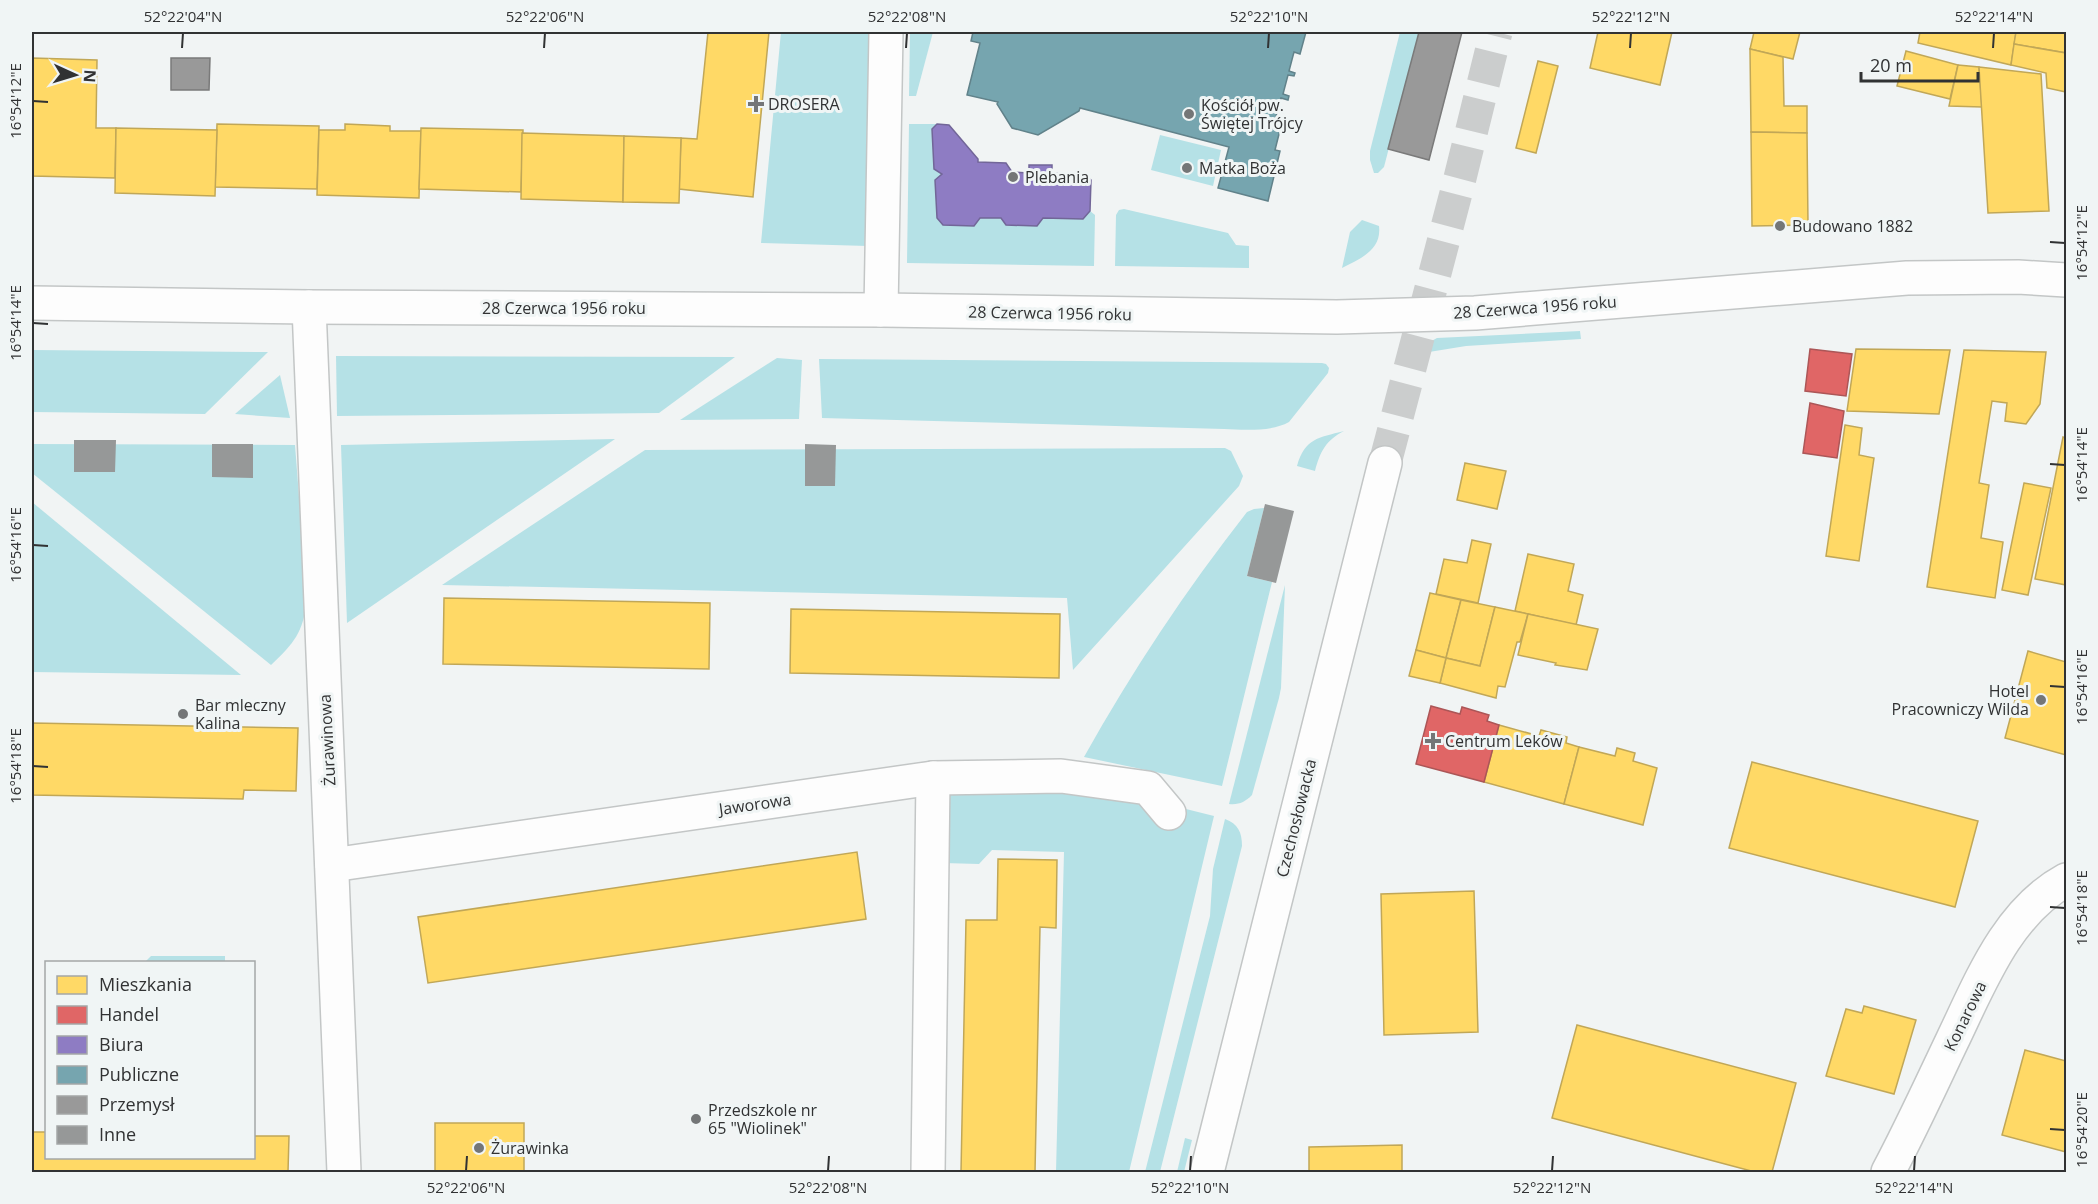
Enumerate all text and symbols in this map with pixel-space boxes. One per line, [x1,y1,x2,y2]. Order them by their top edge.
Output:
text: 52°22'04"N [144,6,222,26]
text: 52°22'06"N [506,6,584,26]
text: 52°22'08"N [868,6,946,26]
text: 52°22'10"N [1230,6,1308,26]
text: 52°22'12"N [1592,6,1670,26]
text: 52°22'14"N [1955,6,2033,26]
north arrow [45,45,105,105]
scale bar [1861,45,1978,83]
text: 20 m [1870,53,1912,77]
text: 16°54'12"E [5,63,25,139]
text: N [79,69,101,83]
place label: DROSERA [768,93,840,115]
place label: Kościół pw. Świętej Trójcy [1201,94,1304,134]
marker: DROSERA [749,97,763,111]
marker: Kościół pw. Świętej Trójcy [1182,107,1196,121]
place label: Matka Boża [1199,157,1286,179]
marker: Matka Boża [1180,161,1194,175]
place label: Plebania [1025,166,1089,188]
marker: Plebania [1006,170,1020,184]
text: 16°54'12"E [2071,205,2091,281]
place label: Budowano 1882 [1792,215,1913,237]
marker: Budowano 1882 [1773,219,1787,233]
text: 16°54'14"E [5,285,25,361]
street label: 28 Czerwca 1956 roku [1453,290,1617,324]
street label: 28 Czerwca 1956 roku [482,297,646,319]
street label: 28 Czerwca 1956 roku [968,301,1132,325]
text: 16°54'14"E [2071,427,2091,503]
text: 16°54'16"E [5,507,25,583]
text: 16°54'16"E [2071,649,2091,725]
place label: Hotel Pracowniczy Wilda [1892,680,2029,720]
marker: Hotel Pracowniczy Wilda [2034,693,2048,707]
place label: Bar mleczny Kalina [195,694,287,734]
street label: Żurawinowa [314,694,340,786]
marker: Bar mleczny Kalina [176,707,190,721]
text: 16°54'18"E [5,728,25,804]
place label: Centrum Leków [1445,730,1563,752]
marker: Centrum Leków [1426,734,1440,748]
street label: Czechosłowacka [1271,757,1321,879]
street label: Jaworowa [716,788,793,820]
text: 16°54'18"E [2071,870,2091,946]
legend [45,961,255,1159]
text: Mieszkania [99,972,192,996]
street label: Konarowa [1939,977,1991,1055]
text: Handel [99,1002,159,1026]
text: Biura [99,1032,144,1056]
text: Publiczne [99,1062,179,1086]
text: Przemysł [99,1092,175,1116]
text: 16°54'20"E [2071,1092,2091,1168]
place label: Przedszkole nr 65 "Wiolinek" [708,1099,818,1139]
marker: Przedszkole nr 65 "Wiolinek" [689,1112,703,1126]
text: Inne [99,1122,136,1146]
place label: Żurawinka [491,1137,569,1159]
marker: Żurawinka [472,1141,486,1155]
text: 52°22'06"N [427,1177,505,1197]
text: 52°22'08"N [789,1177,867,1197]
text: 52°22'10"N [1151,1177,1229,1197]
text: 52°22'12"N [1513,1177,1591,1197]
text: 52°22'14"N [1875,1177,1953,1197]

